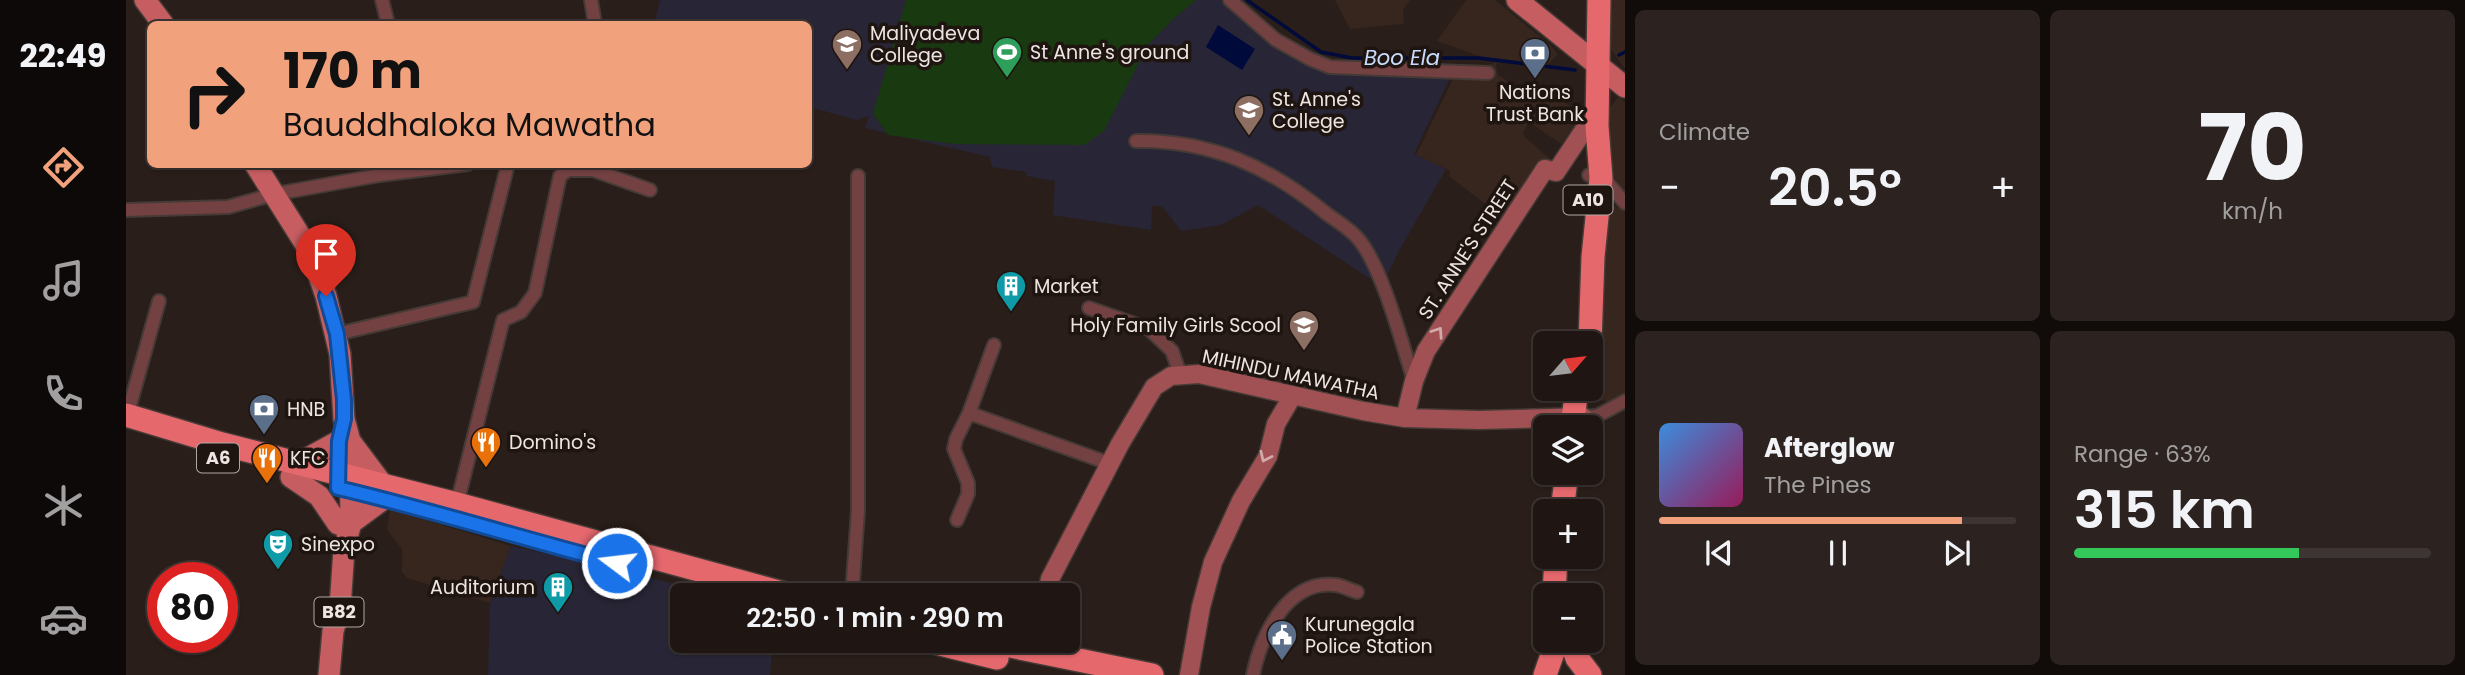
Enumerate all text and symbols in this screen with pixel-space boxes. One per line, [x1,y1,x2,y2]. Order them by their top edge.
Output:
place label: Maliyadeva College [870,20,980,69]
school or university icon: Maliyadeva College [830,27,864,71]
text: 22:49 [20,33,106,78]
sports icon: St Anne's ground [990,35,1024,79]
bank icon: Nations Trust Bank [1518,36,1552,80]
text: 170 m [283,37,422,105]
place label: St Anne's ground [1030,39,1189,66]
water label: Boo Ela [1364,43,1440,72]
icon: right [168,49,259,140]
place label: Nations Trust Bank [1486,79,1584,128]
text: 70 [2198,84,2307,212]
place label: St. Anne's College [1272,86,1361,135]
school or university icon: St. Anne's College [1232,93,1266,137]
text: Bauddhaloka Mawatha [283,102,656,147]
text: Climate [1659,116,1750,148]
icon: directions [39,143,88,192]
text: 20.5° [1768,151,1902,224]
text: − [1659,161,1680,214]
text: + [1990,161,2016,214]
street label: ST. ANNE'S STREET [1412,174,1523,324]
road number: A10 [1564,186,1612,215]
text: km/h [2222,195,2283,227]
pin [296,224,356,296]
icon: arrive [307,235,345,273]
icon: music [39,256,88,305]
building icon: Market [994,269,1028,313]
place label: Market [1034,273,1099,300]
school or university icon: Holy Family Girls Scool [1287,308,1321,352]
place label: Holy Family Girls Scool [1070,312,1281,339]
one-way arrow [1430,327,1443,340]
north arrow [1533,331,1603,401]
map controls [1533,331,1603,653]
street label: MIHINDU MAWATHA [1200,343,1382,406]
icon: phone [39,369,88,418]
bank icon: HNB [247,392,281,436]
place label: HNB [287,396,325,423]
button: layers [1533,415,1603,485]
restaurant icon: Domino's [469,425,503,469]
place label: Domino's [509,429,596,456]
text: Afterglow [1764,430,1895,466]
text: Range · 63% [2074,438,2211,470]
restaurant icon: KFC [250,441,284,485]
road number: A6 [197,444,239,472]
place label: KFC [290,445,326,472]
one-way arrow [1259,450,1273,462]
text: The Pines [1764,469,1872,501]
text: 315 km [2074,473,2255,546]
icon: climate [39,481,88,530]
button: + [1533,499,1603,569]
position arrow [580,526,654,600]
theatre icon: Sinexpo [261,527,295,571]
place label: Sinexpo [301,531,375,558]
icon: previous [1700,534,1738,572]
icon: pause [1819,534,1857,572]
icon: next [1938,534,1976,572]
speed limit sign: 80 [147,562,238,653]
building icon: Auditorium [541,570,575,614]
place label: Auditorium [430,574,535,601]
button: − [1533,583,1603,653]
icon: car [39,594,88,643]
road number: B82 [314,598,364,626]
text: 22:50 · 1 min · 290 m [746,600,1004,636]
place label: Kurunegala Police Station [1305,611,1433,660]
public building icon: Kurunegala Police Station [1265,618,1299,662]

